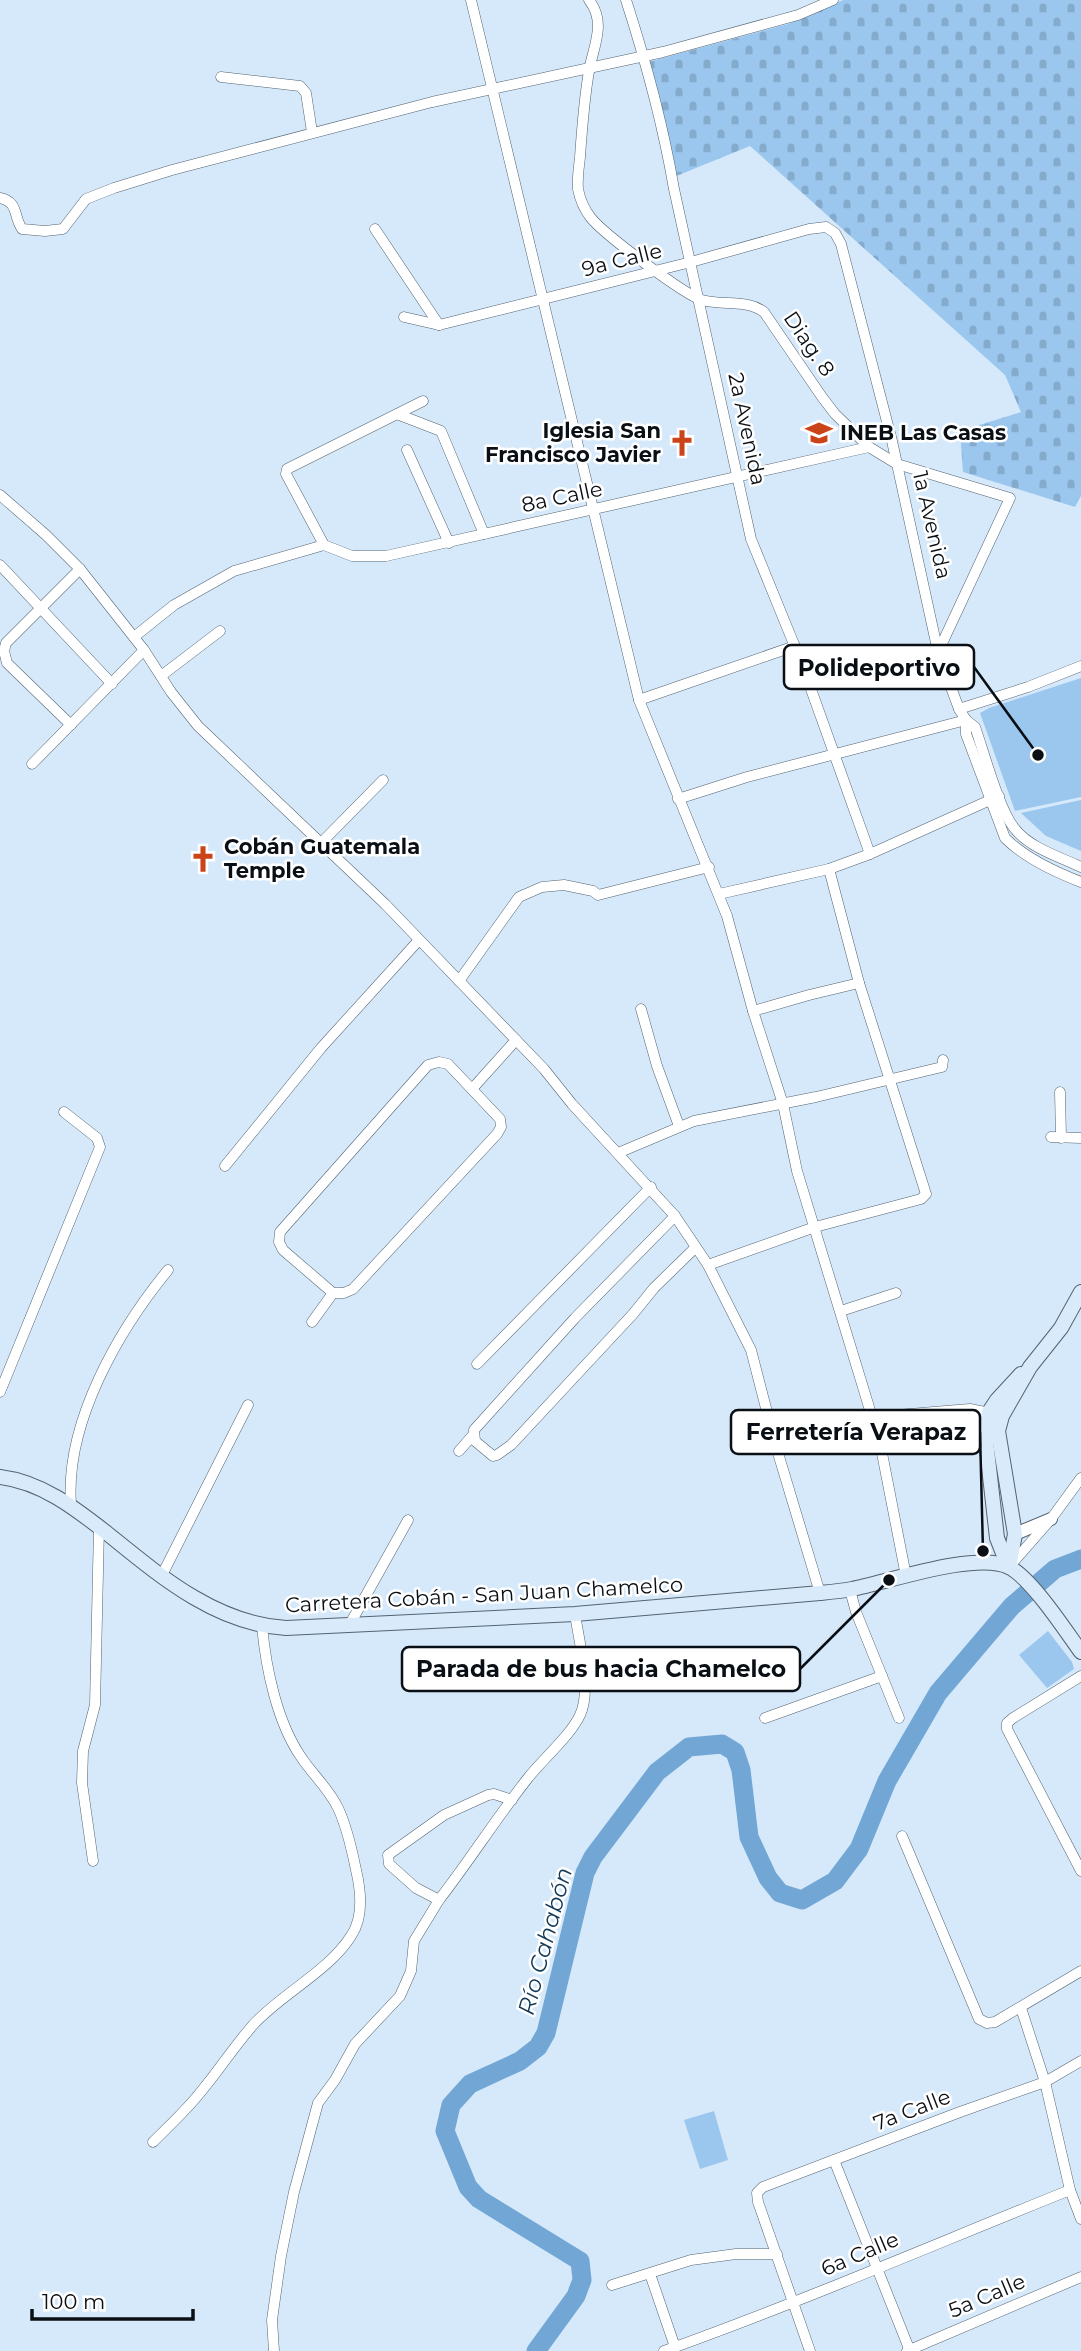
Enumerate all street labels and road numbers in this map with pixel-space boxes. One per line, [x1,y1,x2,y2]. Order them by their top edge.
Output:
street label: 9a Calle [579,237,665,282]
street label: Diag. 8 [779,306,840,381]
street label: 2a Avenida [723,370,772,488]
street label: 1a Avenida [908,468,957,581]
street label: 8a Calle [519,476,605,517]
street label: Carretera Cobán - San Juan Chamelco [284,1572,684,1617]
street label: 7a Calle [870,2083,954,2136]
street label: 6a Calle [817,2226,902,2281]
street label: 5a Calle [945,2268,1029,2323]

